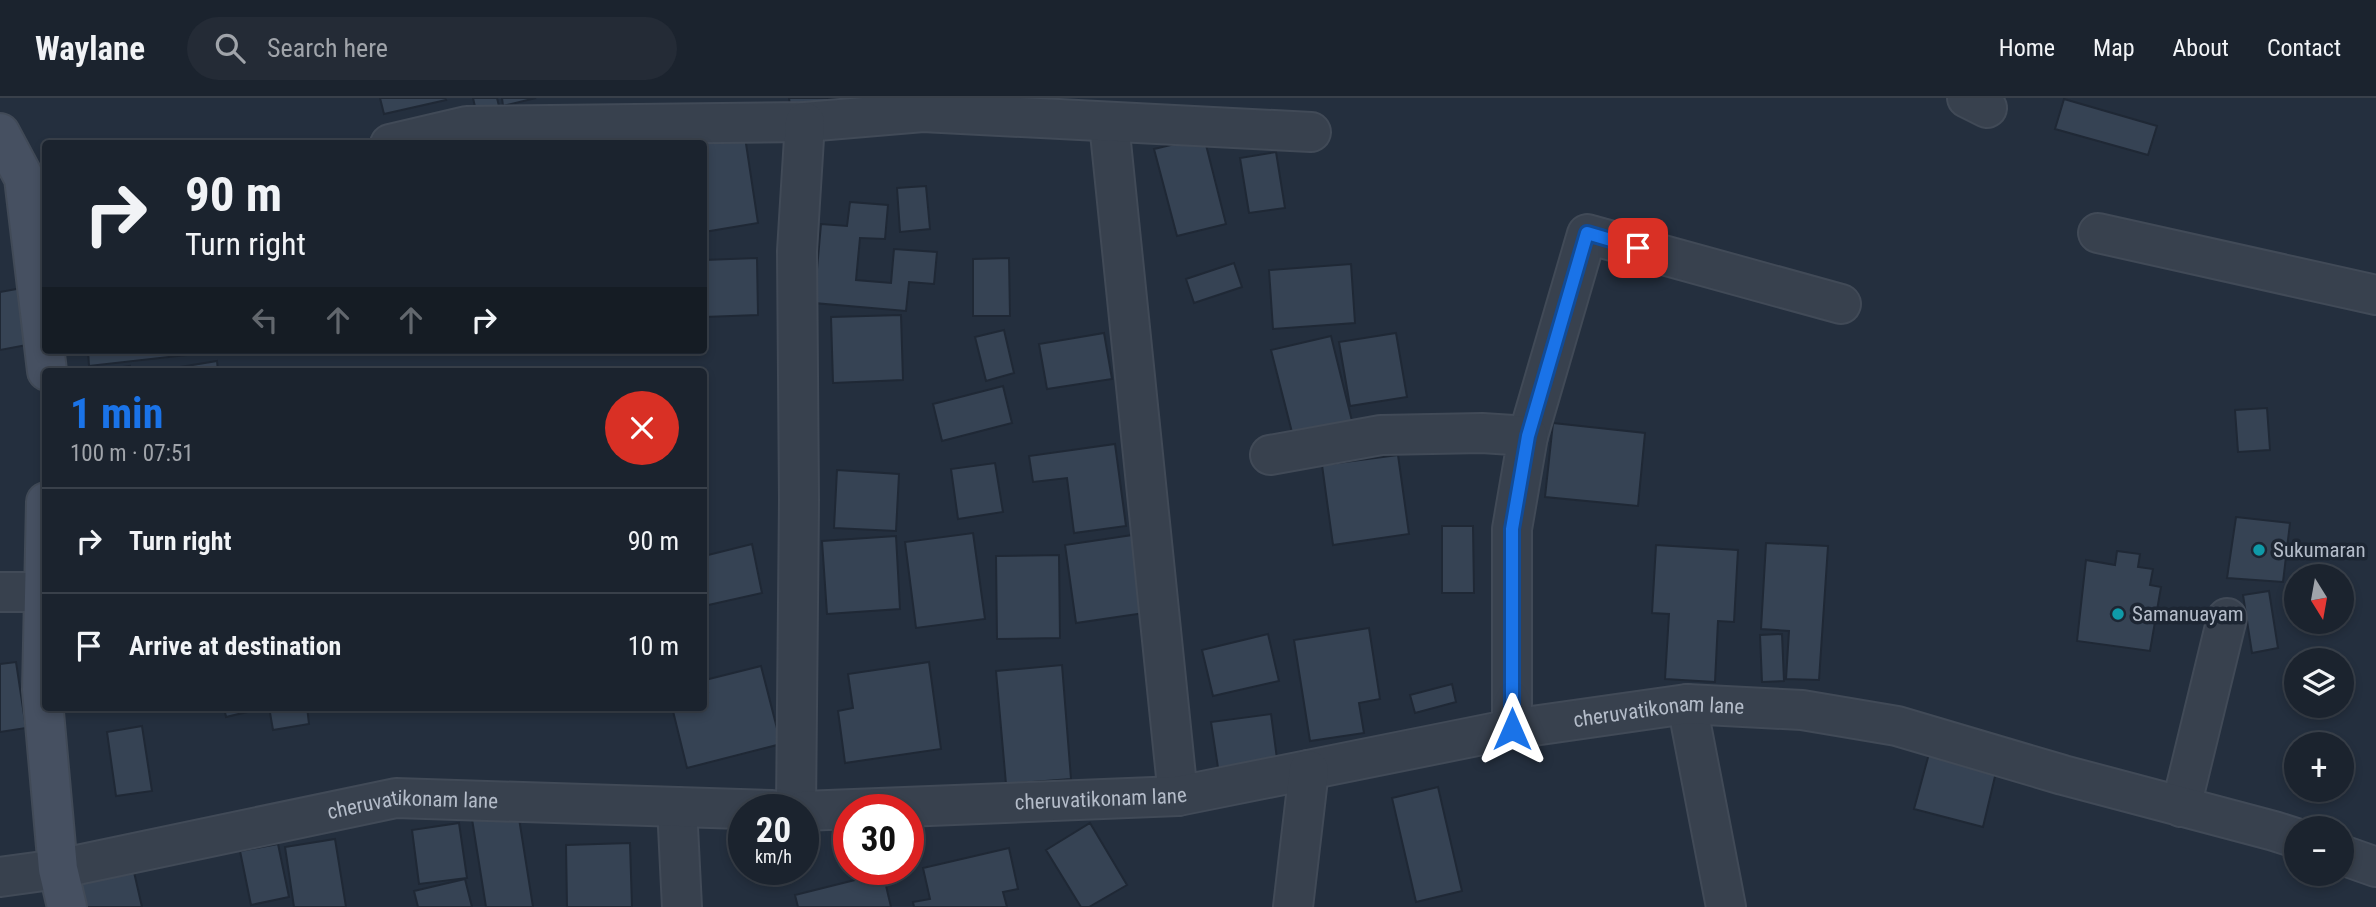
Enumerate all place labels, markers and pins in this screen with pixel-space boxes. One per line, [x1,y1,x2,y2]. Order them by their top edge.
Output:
pin [1608,218,1668,278]
place label: Sukumaran [2273,538,2366,562]
marker: Sukumaran [2251,542,2267,558]
place label: Samanuayam [2132,602,2244,626]
marker: Samanuayam [2110,606,2126,622]

